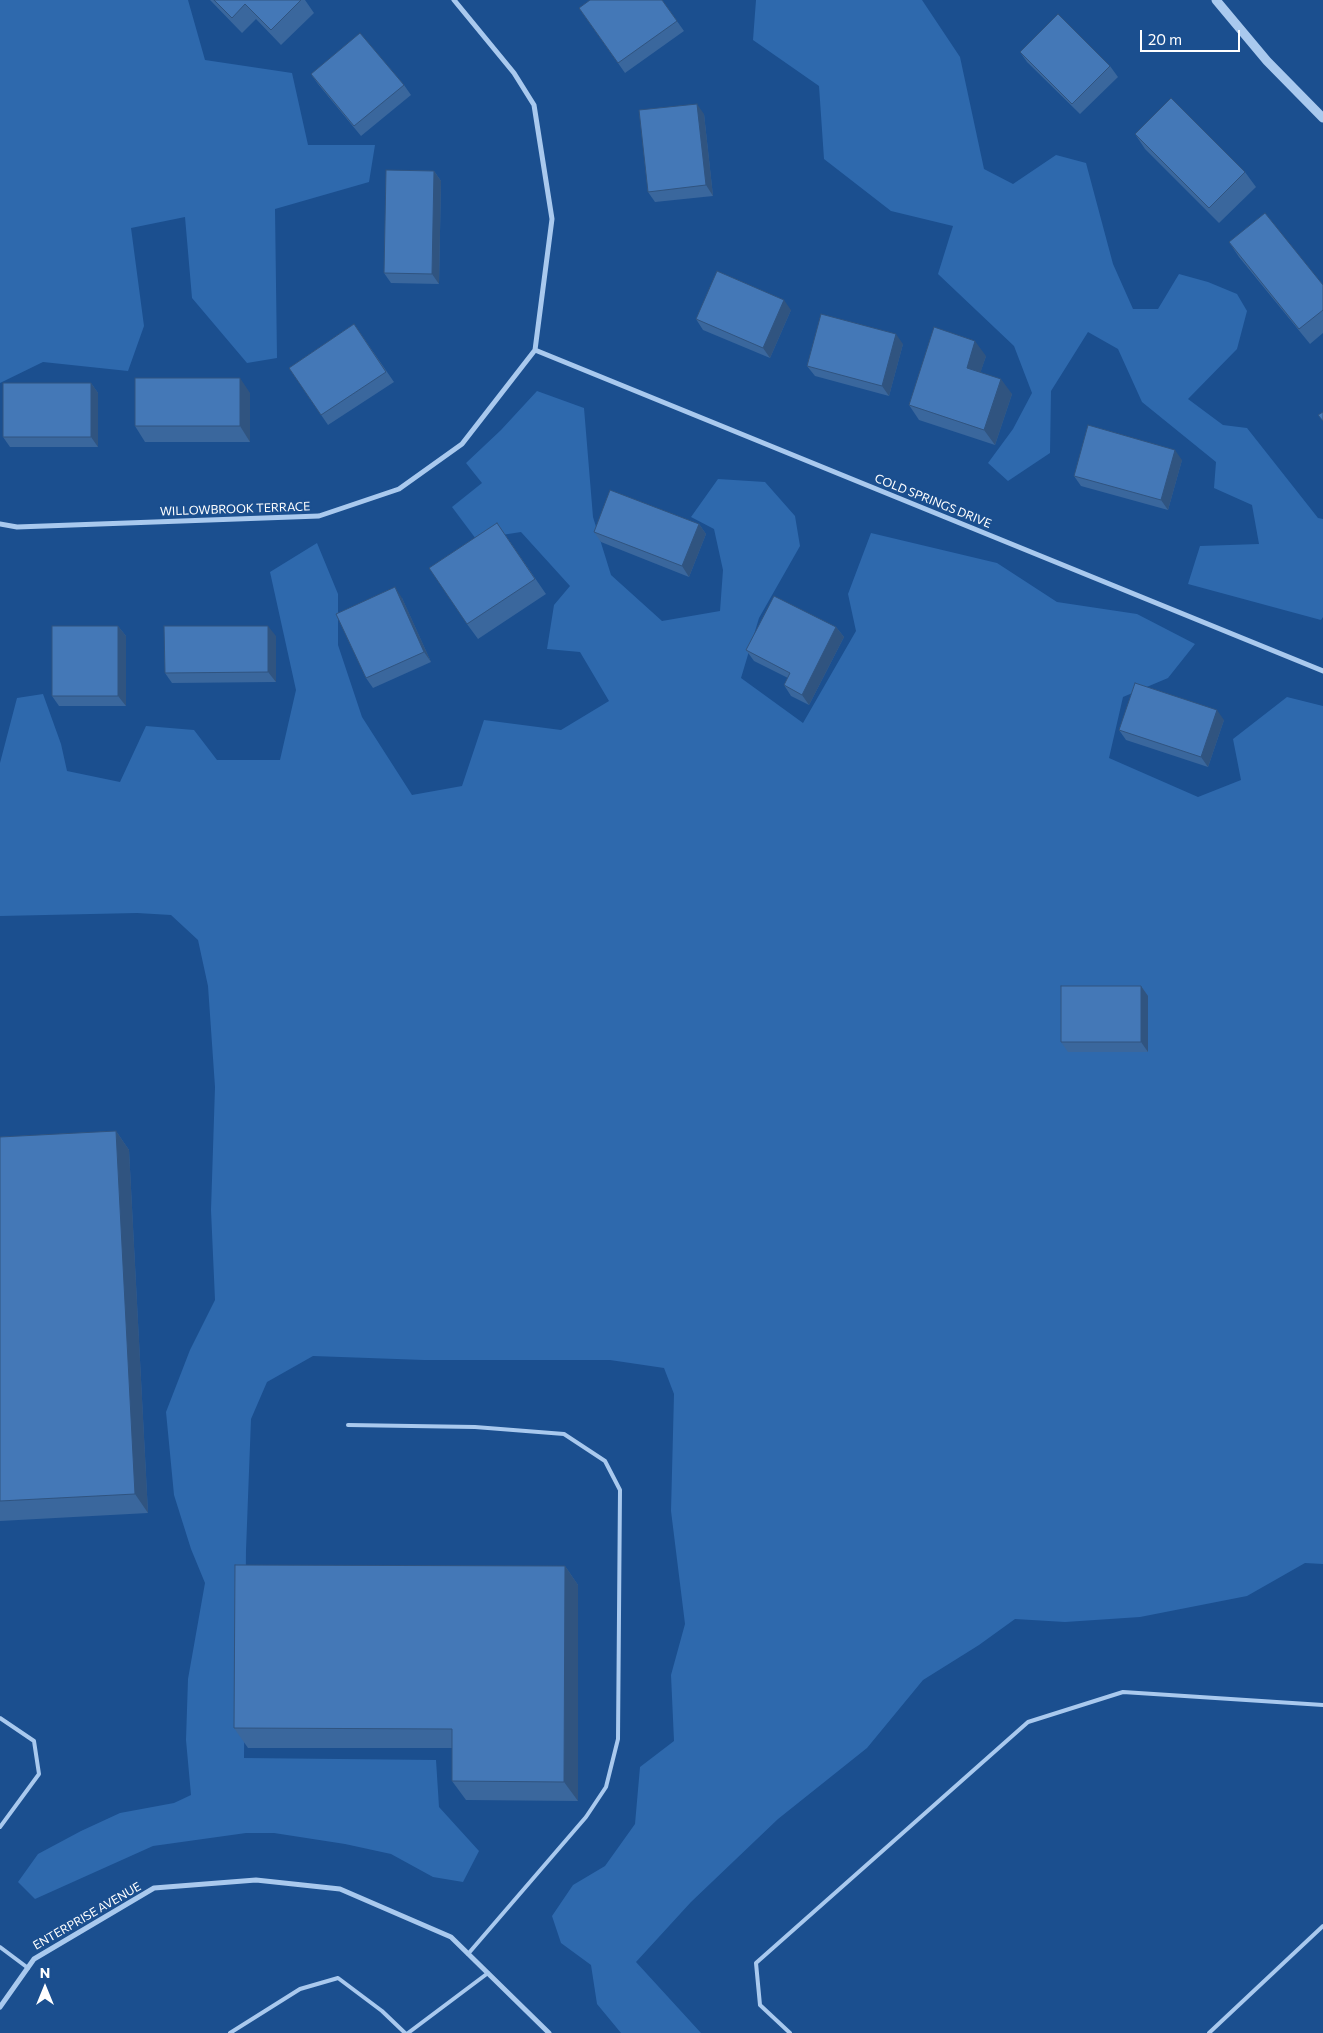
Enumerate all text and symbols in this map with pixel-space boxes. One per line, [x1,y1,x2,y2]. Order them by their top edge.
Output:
scale bar [1143,20,1243,52]
text: 20 m [1148,30,1182,48]
street label: COLD SPRINGS DRIVE [872,471,994,531]
street label: WILLOWBROOK TERRACE [159,499,311,519]
street label: ENTERPRISE AVENUE [31,1879,143,1953]
north arrow [20,1963,70,2013]
text: N [40,1964,50,1981]

